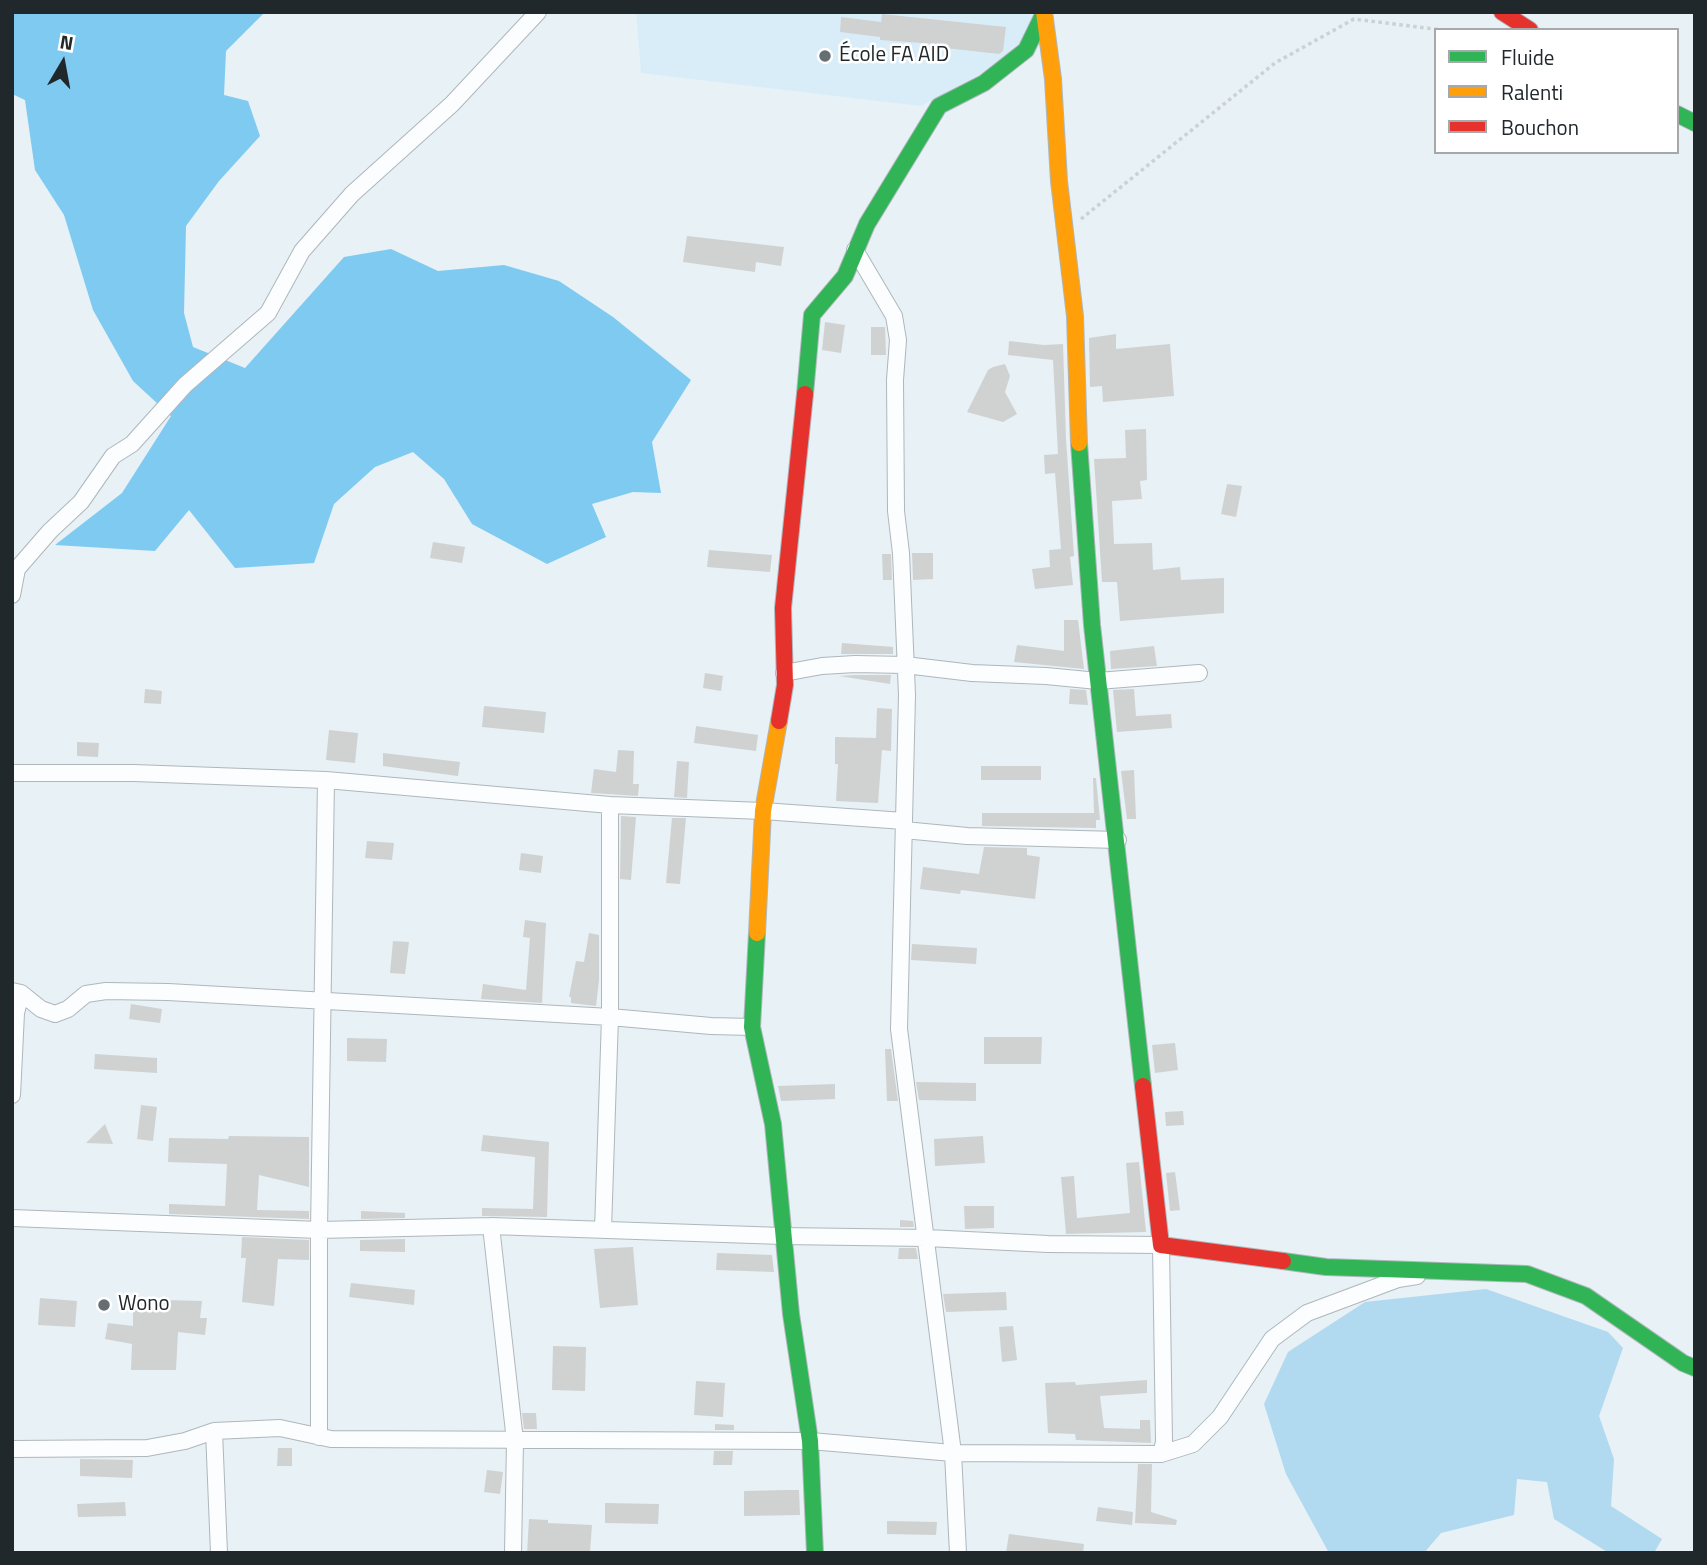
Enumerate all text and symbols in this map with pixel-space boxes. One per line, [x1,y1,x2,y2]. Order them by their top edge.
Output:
text: N [58,26,76,57]
north arrow [28,28,98,98]
legend [1434,28,1679,154]
text: Fluide [1501,41,1554,73]
place label: École FA AID [839,43,949,69]
marker: École FA AID [817,48,833,64]
text: Ralenti [1501,76,1563,108]
text: Bouchon [1501,111,1579,143]
place label: Wono [118,1292,170,1318]
marker: Wono [96,1297,112,1313]

